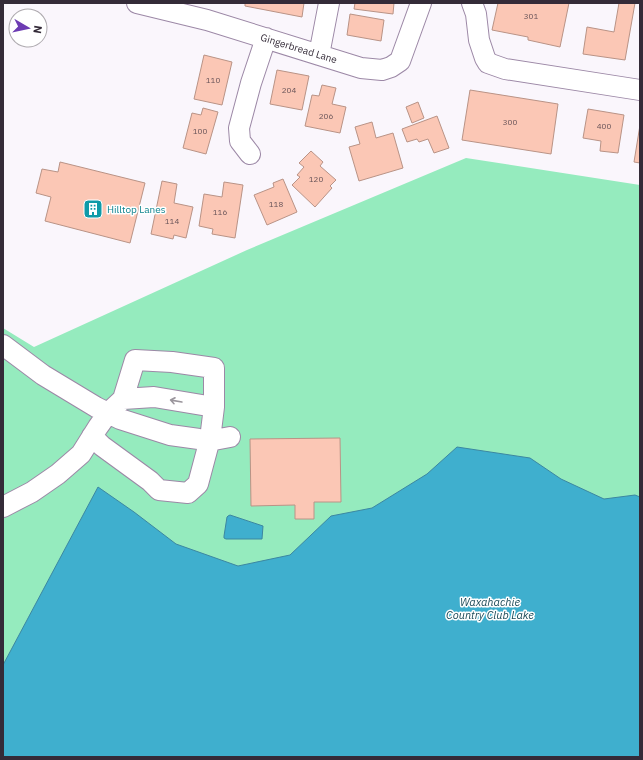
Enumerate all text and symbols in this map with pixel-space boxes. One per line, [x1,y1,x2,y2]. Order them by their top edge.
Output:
north arrow [8,8,48,48]
house number: 301 [524,11,538,21]
text: N [30,25,45,35]
street label: Gingerbread Lane [259,31,339,66]
house number: 110 [206,75,220,85]
house number: 204 [282,85,296,95]
house number: 206 [319,111,333,121]
house number: 300 [503,117,517,127]
house number: 400 [597,121,611,131]
house number: 100 [193,126,207,136]
house number: 120 [309,174,323,184]
building icon: Hilltop Lanes [82,198,104,220]
house number: 118 [269,199,283,209]
place label: Hilltop Lanes [107,203,166,216]
house number: 116 [213,207,227,217]
house number: 114 [165,216,179,226]
one-way arrow [170,396,183,404]
water label: Waxahachie Country Club Lake [446,595,534,622]

